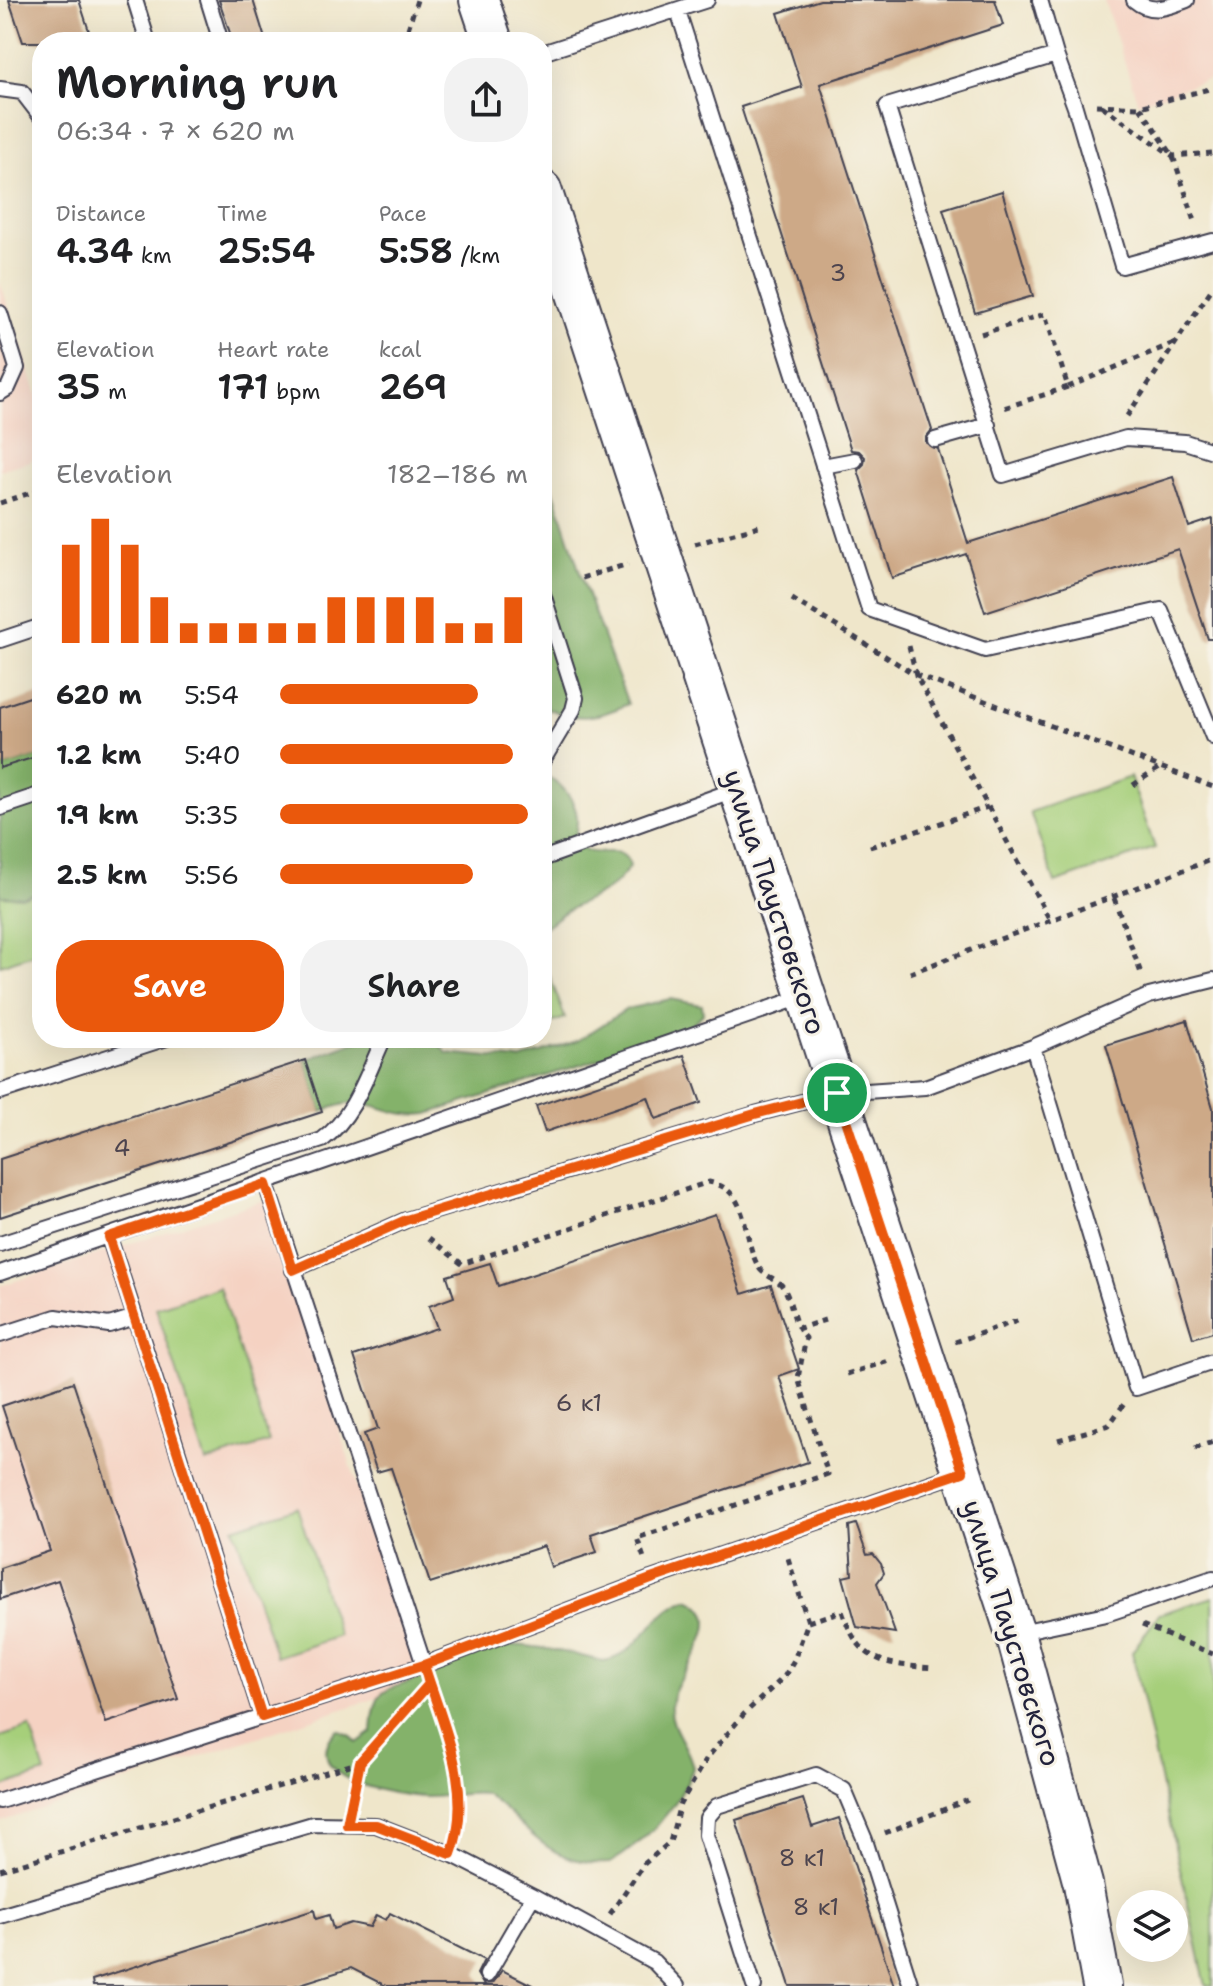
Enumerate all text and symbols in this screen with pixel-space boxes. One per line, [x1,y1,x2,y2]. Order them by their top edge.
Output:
text: Morning run [56,53,339,112]
button: share [444,58,528,142]
text: 06:34 · 7 × 620 m [56,113,295,148]
text: Distance [56,199,146,228]
text: Time [217,199,268,228]
text: Pace [379,199,427,228]
text: 4.34 [56,228,133,274]
text: 25:54 [217,228,315,274]
text: 5:58 [379,228,453,274]
text: km [133,241,172,270]
text: /km [453,241,500,270]
house number: 3 [830,257,846,289]
text: Elevation [56,335,154,364]
text: Heart rate [217,335,329,364]
text: kcal [379,335,421,364]
text: 35 [56,364,100,410]
text: 171 [217,364,269,410]
text: 269 [379,364,447,410]
text: m [100,377,127,406]
text: bpm [269,377,321,406]
text: Elevation [56,456,172,491]
text: 182–186 m [387,456,528,491]
text: 620 m [56,677,142,712]
text: 5:54 [184,677,239,712]
text: 1.2 km [56,737,141,772]
text: 5:40 [184,737,241,772]
street label: улица Паустовского [714,764,836,1040]
text: 1.9 km [56,797,138,832]
text: 5:35 [184,797,238,832]
text: 2.5 km [56,857,147,892]
text: 5:56 [184,857,239,892]
button: Save [56,940,284,1032]
button: Share [300,940,528,1032]
pin [803,1059,871,1127]
icon: arrive [815,1071,859,1115]
house number: 4 [114,1132,130,1164]
house number: 6 к1 [556,1387,602,1419]
street label: улица Паустовского [953,1495,1071,1771]
house number: 8 к1 [779,1842,825,1874]
map controls [1116,1890,1188,1962]
button: layers [1116,1890,1188,1962]
house number: 8 к1 [793,1891,839,1923]

